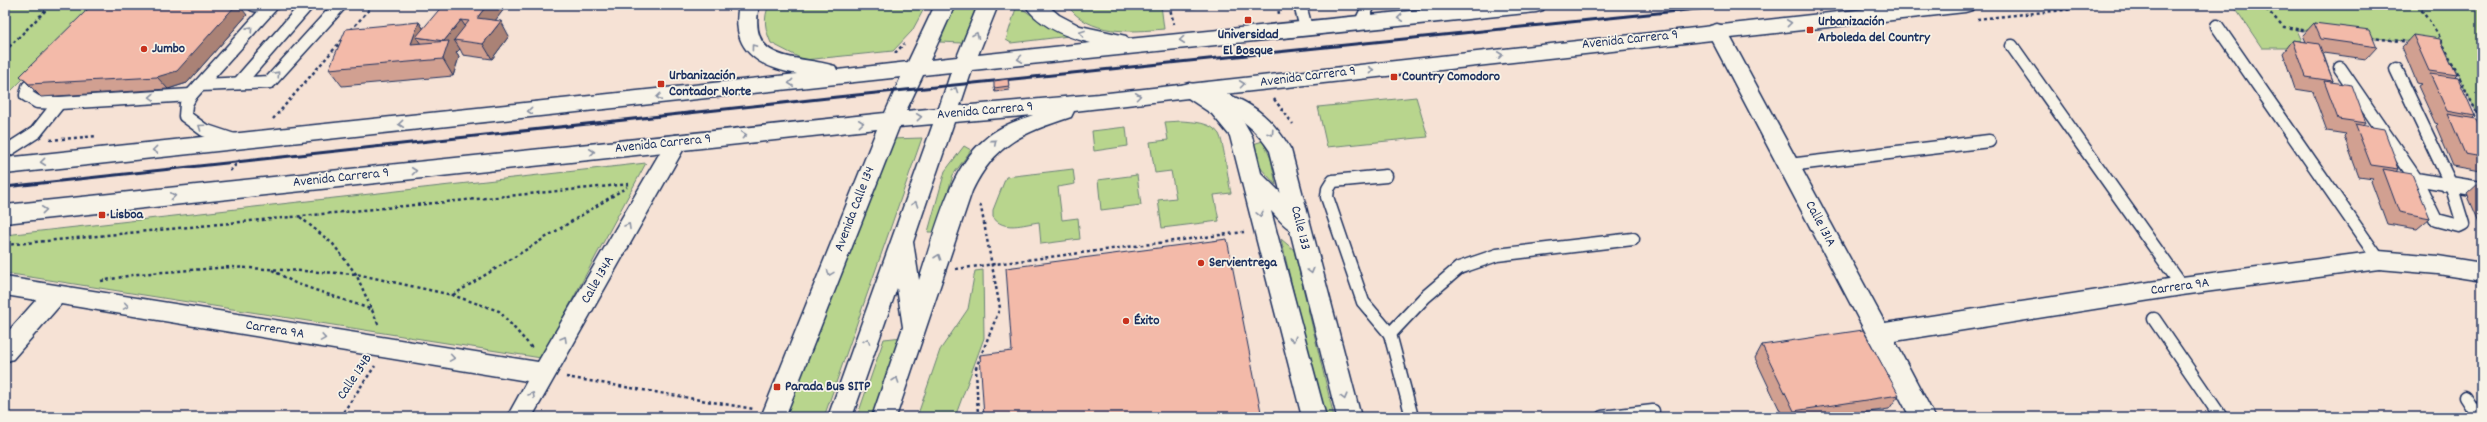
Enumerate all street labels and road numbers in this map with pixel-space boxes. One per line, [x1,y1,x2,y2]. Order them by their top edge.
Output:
street label: Avenida Carrera 9 [1581,25,1679,55]
street label: Avenida Carrera 9 [1259,61,1357,93]
street label: Avenida Carrera 9 [936,97,1034,125]
street label: Avenida Carrera 9 [614,129,712,159]
street label: Avenida Carrera 9 [292,163,390,193]
street label: Avenida Calle 134 [830,164,880,254]
street label: Calle 131A [1800,197,1841,251]
street label: Calle 133 [1285,204,1315,252]
street label: Calle 134A [576,252,620,308]
street label: Carrera 9A [2149,273,2211,301]
street label: Carrera 9A [244,316,306,345]
street label: Calle 134B [332,350,378,404]

